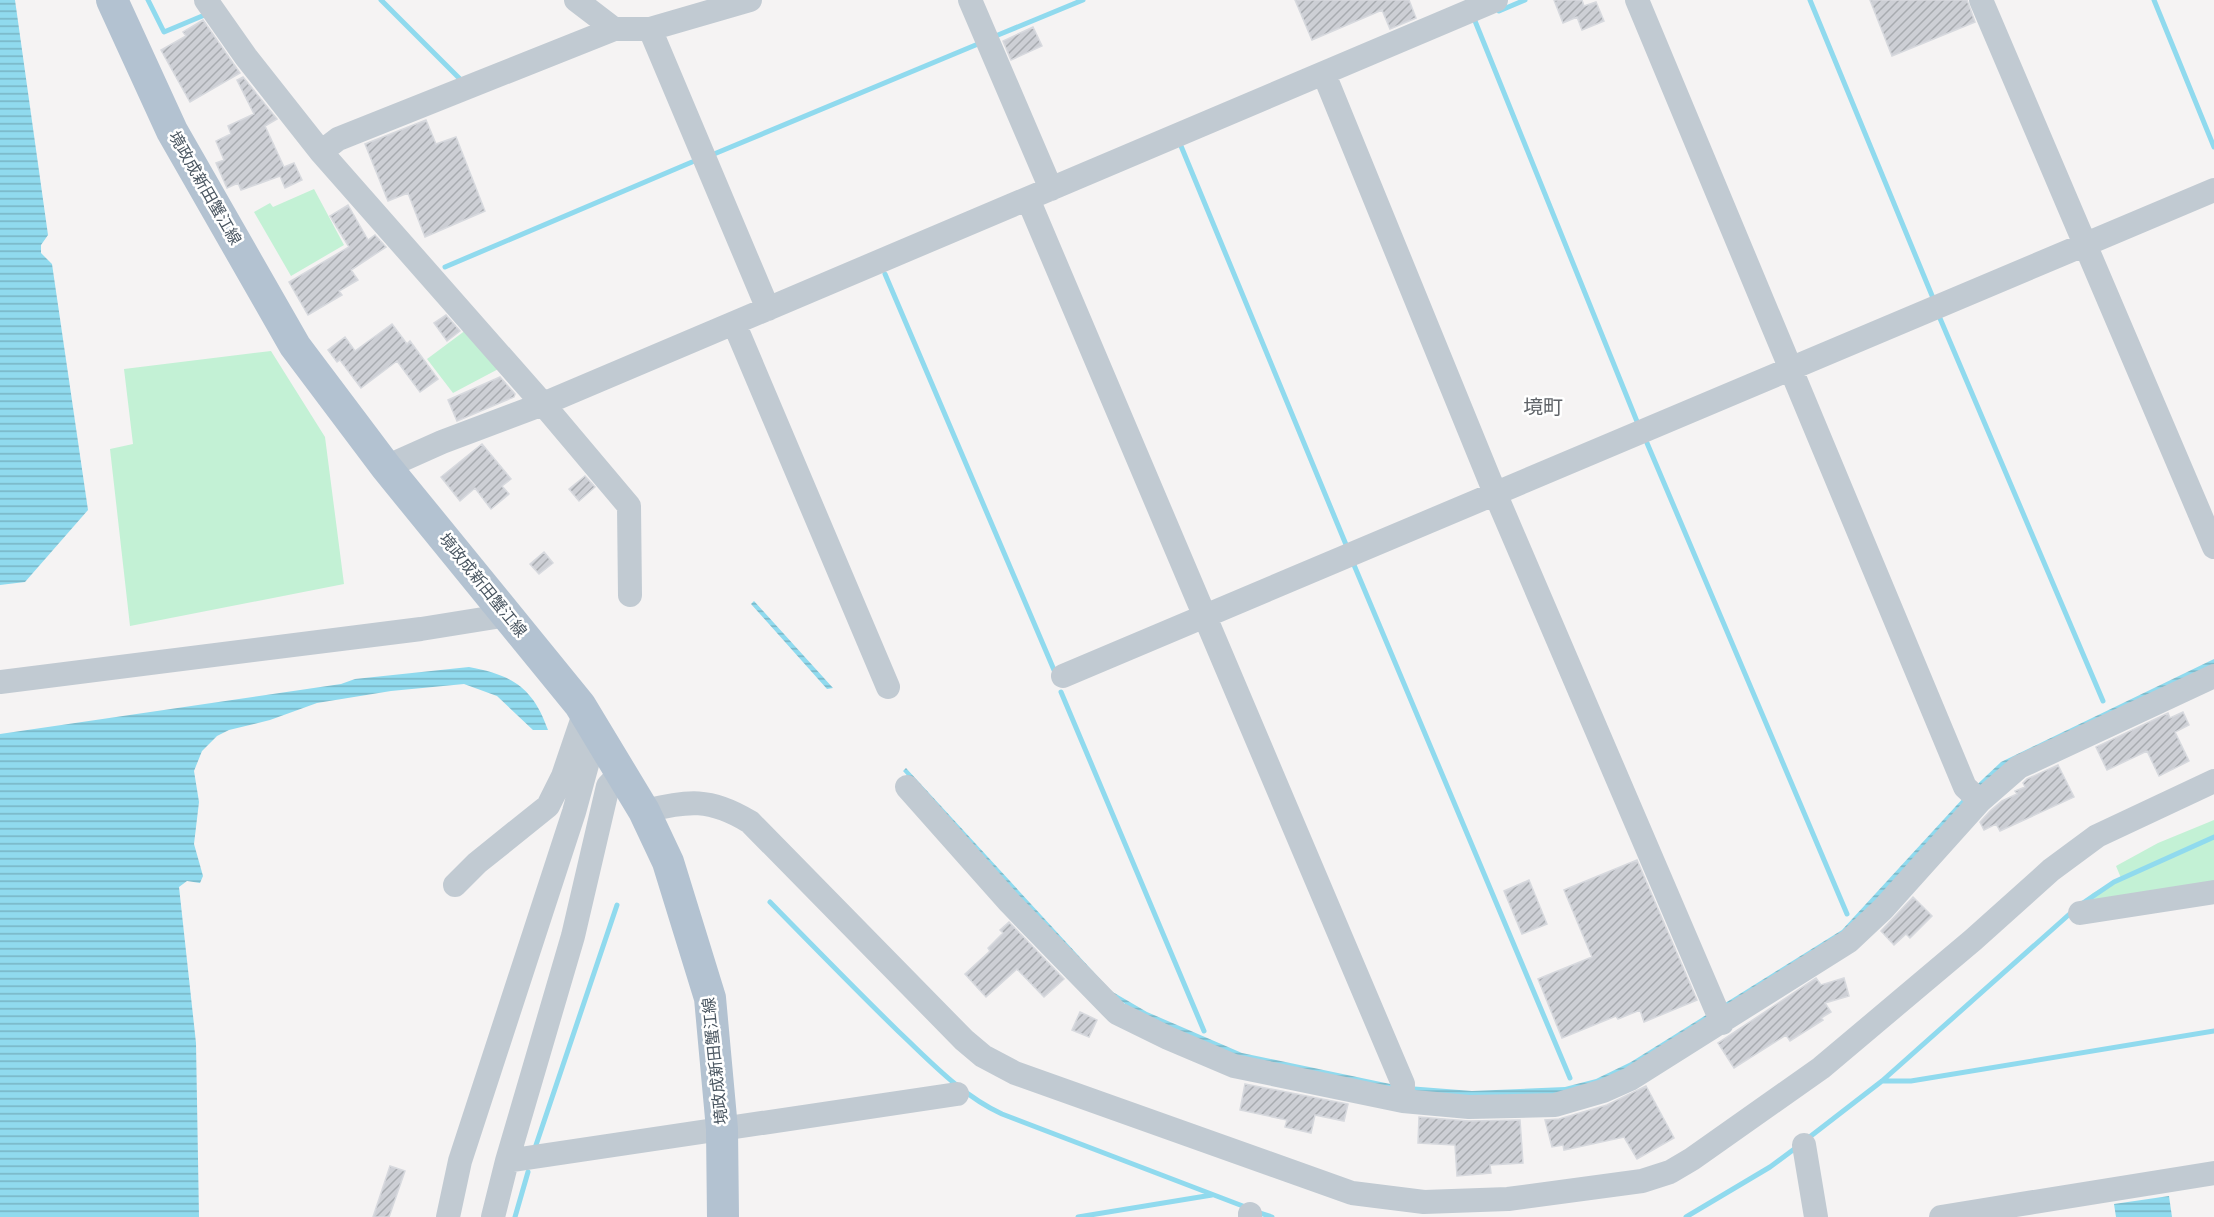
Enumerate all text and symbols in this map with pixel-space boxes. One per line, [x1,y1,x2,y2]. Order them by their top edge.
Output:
street label: 境政成新田蟹江線 [163,127,247,249]
district label: 境町 [1523,393,1563,421]
street label: 境政成新田蟹江線 [434,528,532,642]
street label: 境政成新田蟹江線 [697,996,733,1126]

